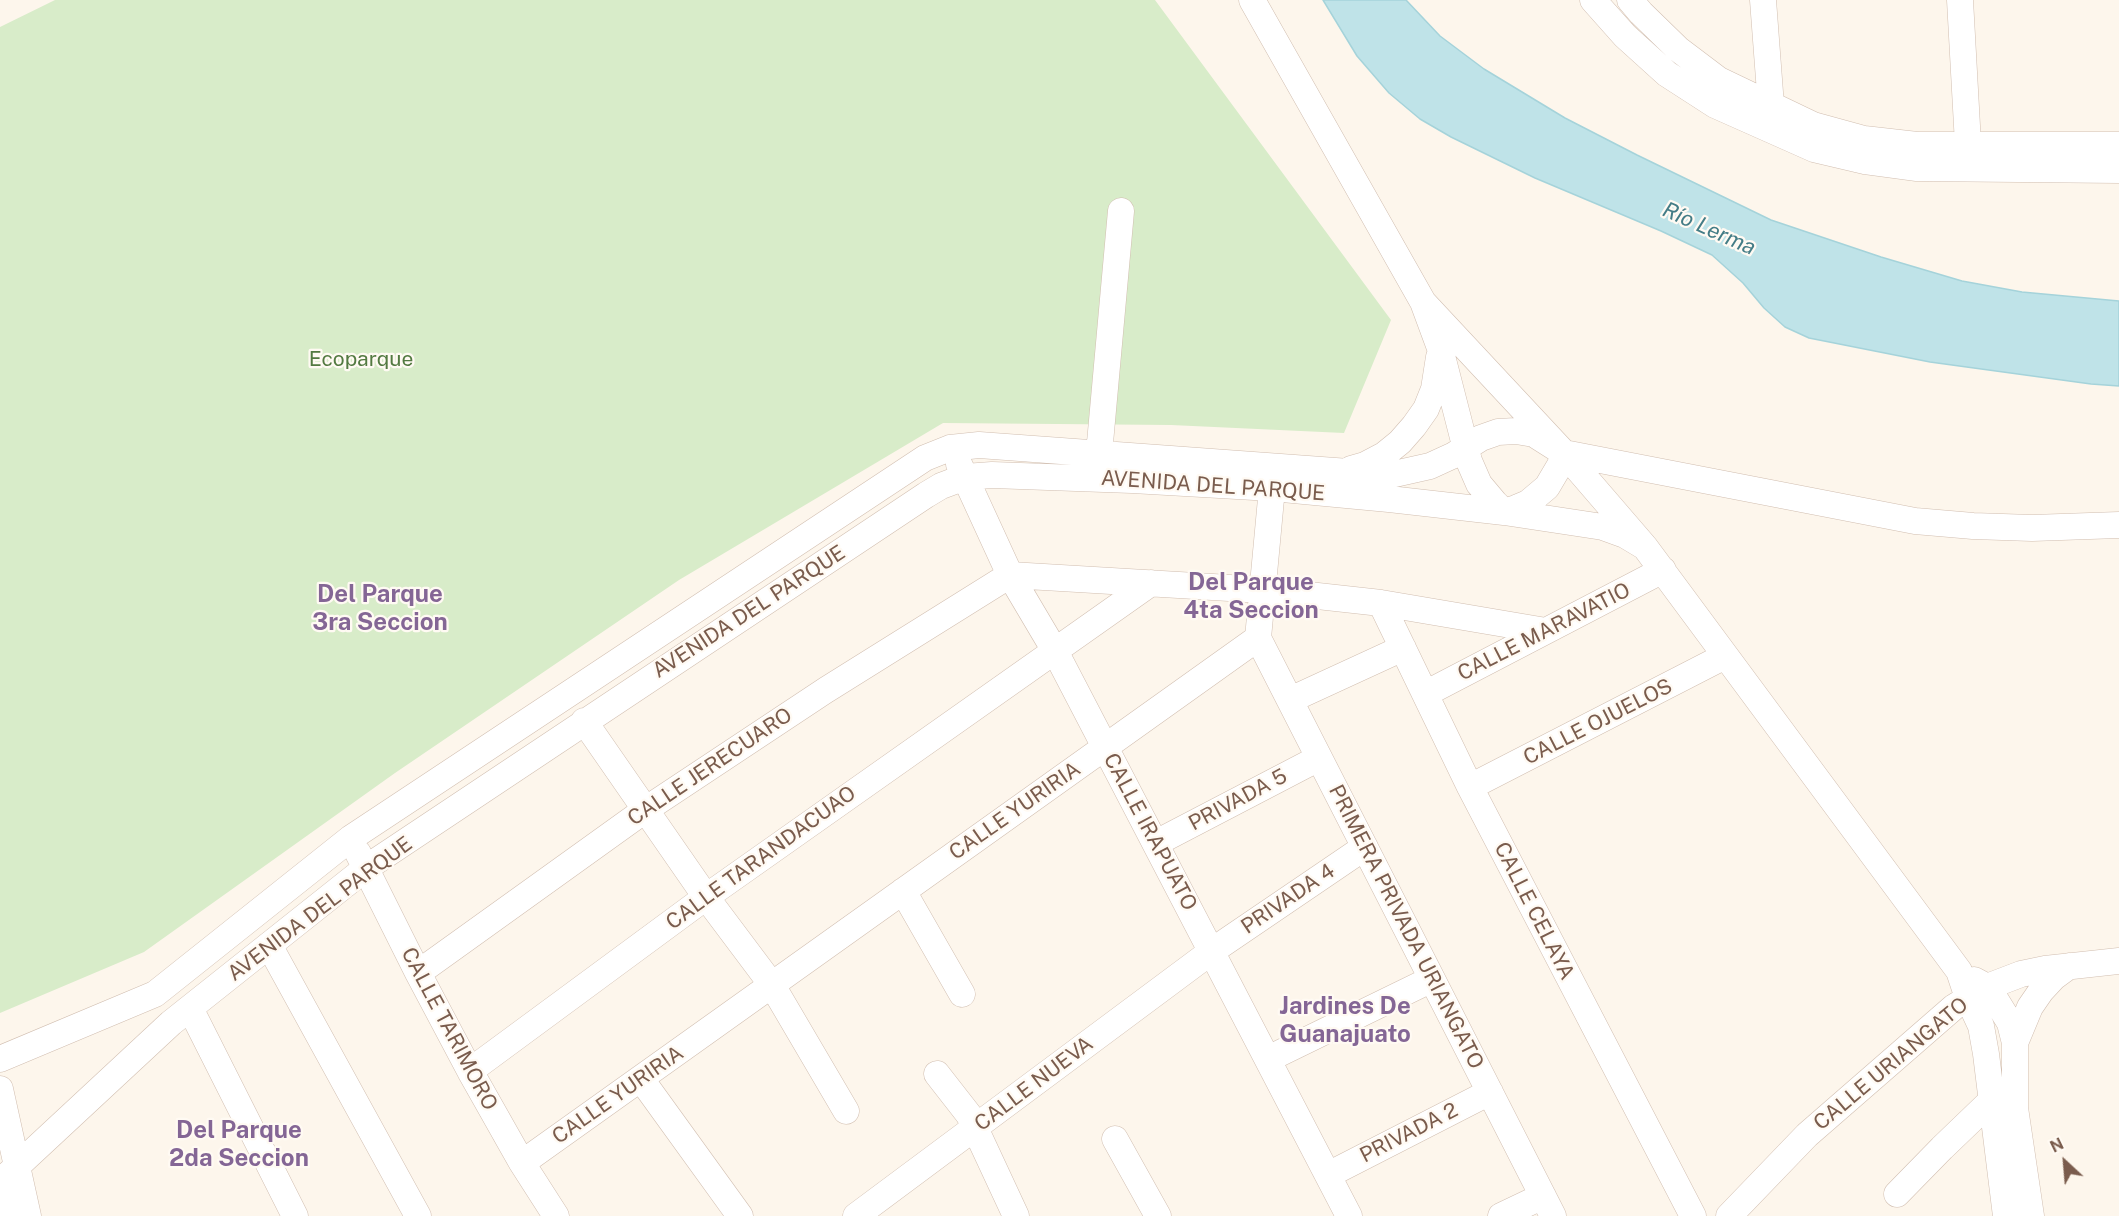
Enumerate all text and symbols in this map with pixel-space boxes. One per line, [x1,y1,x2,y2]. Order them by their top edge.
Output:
water label: Río Lerma [1658,197,1760,261]
park label: Ecoparque [309,347,413,373]
street label: AVENIDA DEL PARQUE [1100,466,1326,506]
street label: AVENIDA DEL PARQUE [648,540,850,684]
district label: Del Parque 4ta Seccion [1183,569,1319,625]
street label: CALLE MARAVATIO [1453,578,1635,686]
district label: Del Parque 3ra Seccion [312,581,448,637]
street label: CALLE OJUELOS [1519,674,1677,770]
street label: CALLE JERECUARO [623,703,797,831]
street label: CALLE IRAPUATO [1098,749,1202,915]
street label: CALLE YURIRIA [945,756,1085,866]
street label: PRIVADA 5 [1185,764,1291,836]
street label: CALLE TARANDACUAO [661,781,861,935]
street label: PRIMERA PRIVADA URIANGATO [1323,781,1489,1073]
street label: AVENIDA DEL PARQUE [223,831,417,987]
street label: CALLE CELAYA [1489,838,1579,984]
street label: PRIVADA 4 [1236,859,1340,939]
street label: CALLE TARIMORO [395,943,503,1115]
street label: CALLE URIANGATO [1809,992,1973,1136]
district label: Jardines De Guanajuato [1279,993,1411,1049]
street label: CALLE NUEVA [970,1031,1098,1137]
street label: CALLE YURIRIA [548,1040,688,1150]
street label: PRIVADA 2 [1356,1098,1462,1168]
district label: Del Parque 2da Seccion [169,1117,309,1173]
north arrow [2035,1132,2095,1192]
text: N [2047,1134,2067,1157]

